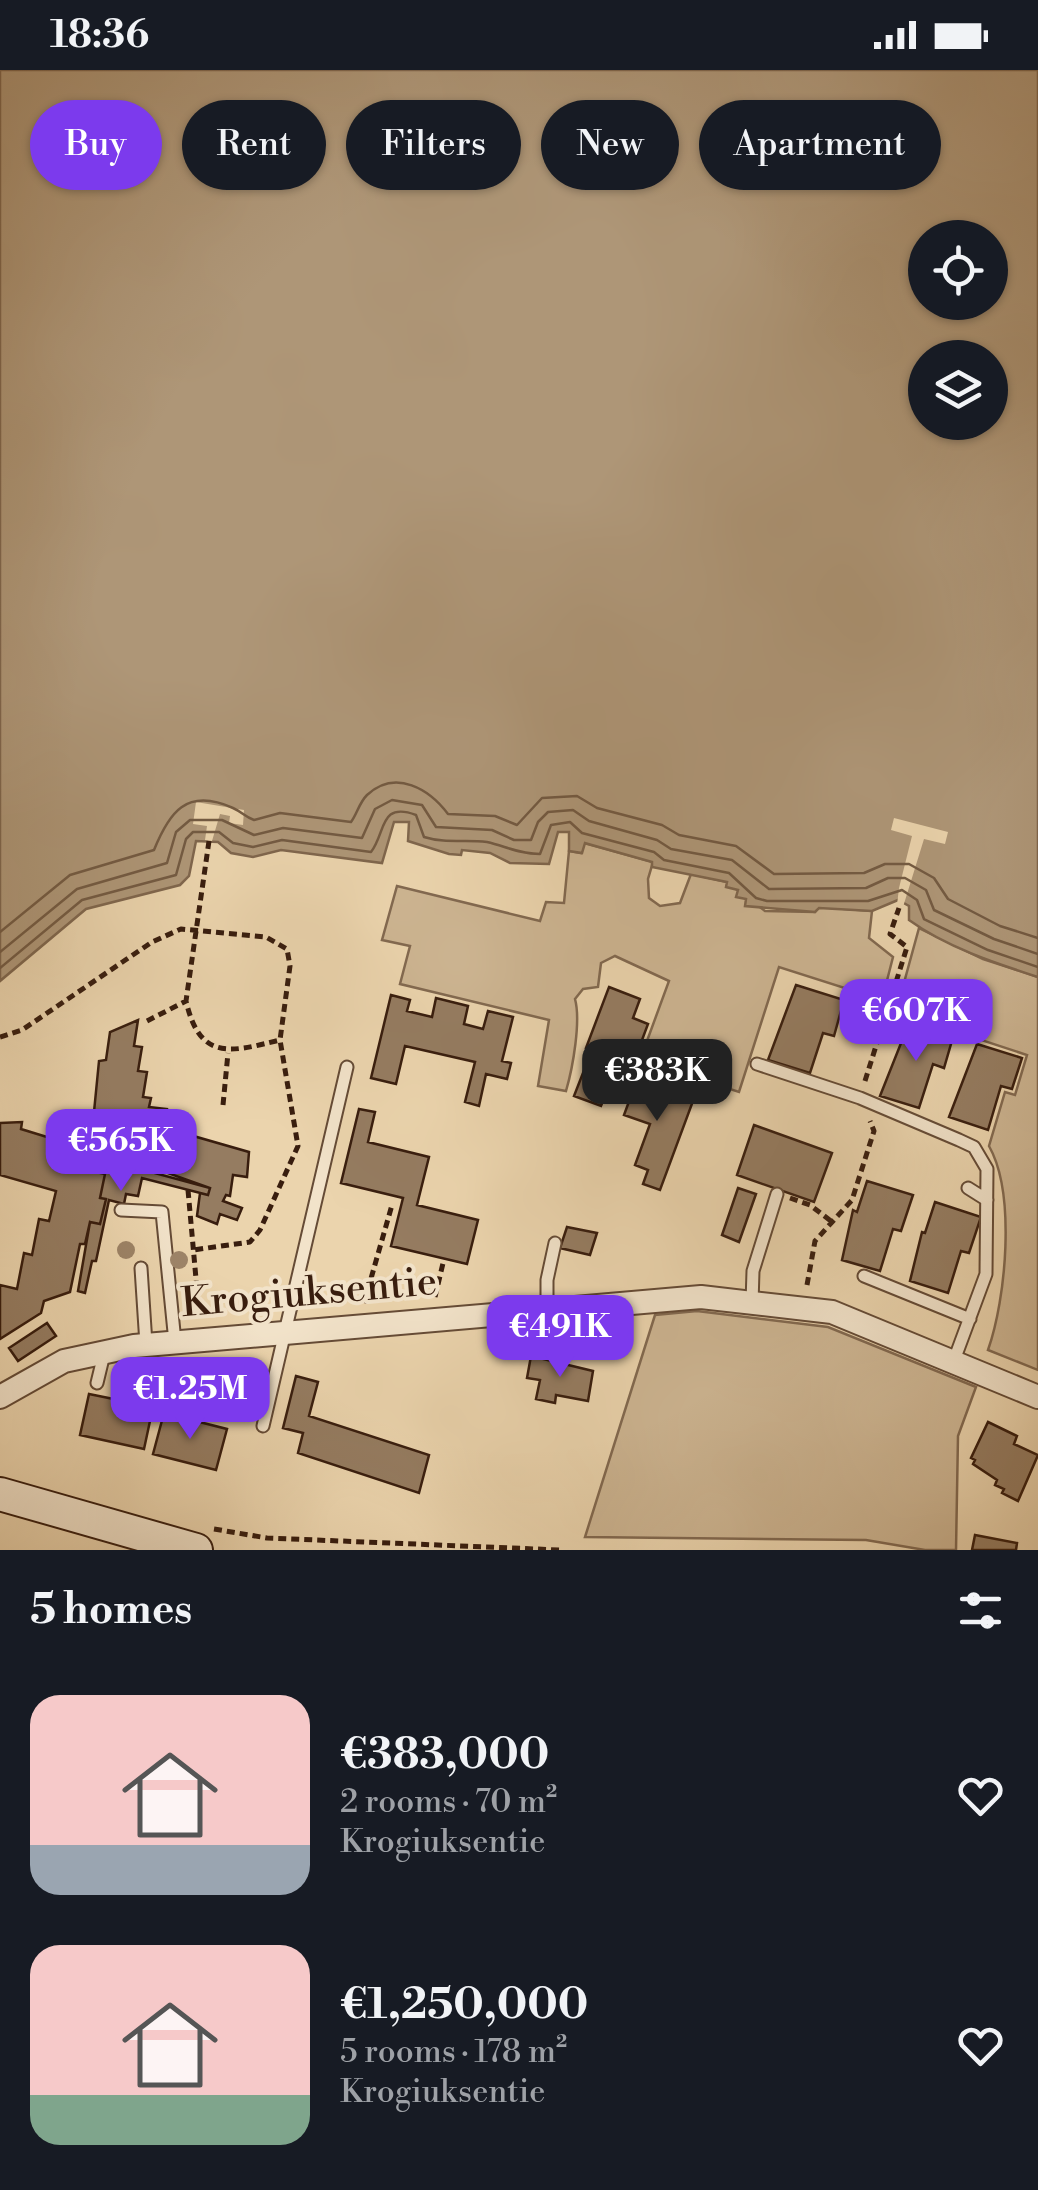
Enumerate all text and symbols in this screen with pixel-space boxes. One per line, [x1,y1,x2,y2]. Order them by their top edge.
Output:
text: 18:36 [50,12,149,59]
chip: Buy [30,100,162,190]
chip: Rent [182,100,326,190]
chip: Filters [346,100,521,190]
chip: New [541,100,679,190]
chip: Apartment [699,100,941,190]
map controls [908,220,1008,440]
button: locate [908,220,1008,320]
button: layers [908,340,1008,440]
pin: €607K [846,979,986,1064]
text: €607K [862,991,970,1031]
pin: €383K [587,1039,727,1124]
text: €383K [604,1051,710,1091]
pin: €565K [51,1109,191,1194]
text: €565K [68,1121,174,1161]
street label: Krogiuksentie [179,1257,439,1330]
pin: €491K [490,1295,630,1380]
text: €491K [509,1307,611,1347]
pin: €1.25M [109,1357,271,1442]
text: €1.25M [133,1369,247,1409]
icon: filters [953,1583,1008,1638]
text: 5 homes [30,1584,192,1637]
text: €383,000 [340,1729,549,1782]
icon: home [110,1735,230,1855]
icon: heart [953,1768,1008,1823]
text: 2 rooms · 70 m² [340,1782,557,1822]
text: Krogiuksentie [340,1822,545,1862]
text: €1,250,000 [340,1979,588,2032]
icon: home [110,1985,230,2105]
icon: heart [953,2018,1008,2073]
text: 5 rooms · 178 m² [340,2032,567,2072]
text: Krogiuksentie [340,2072,545,2112]

